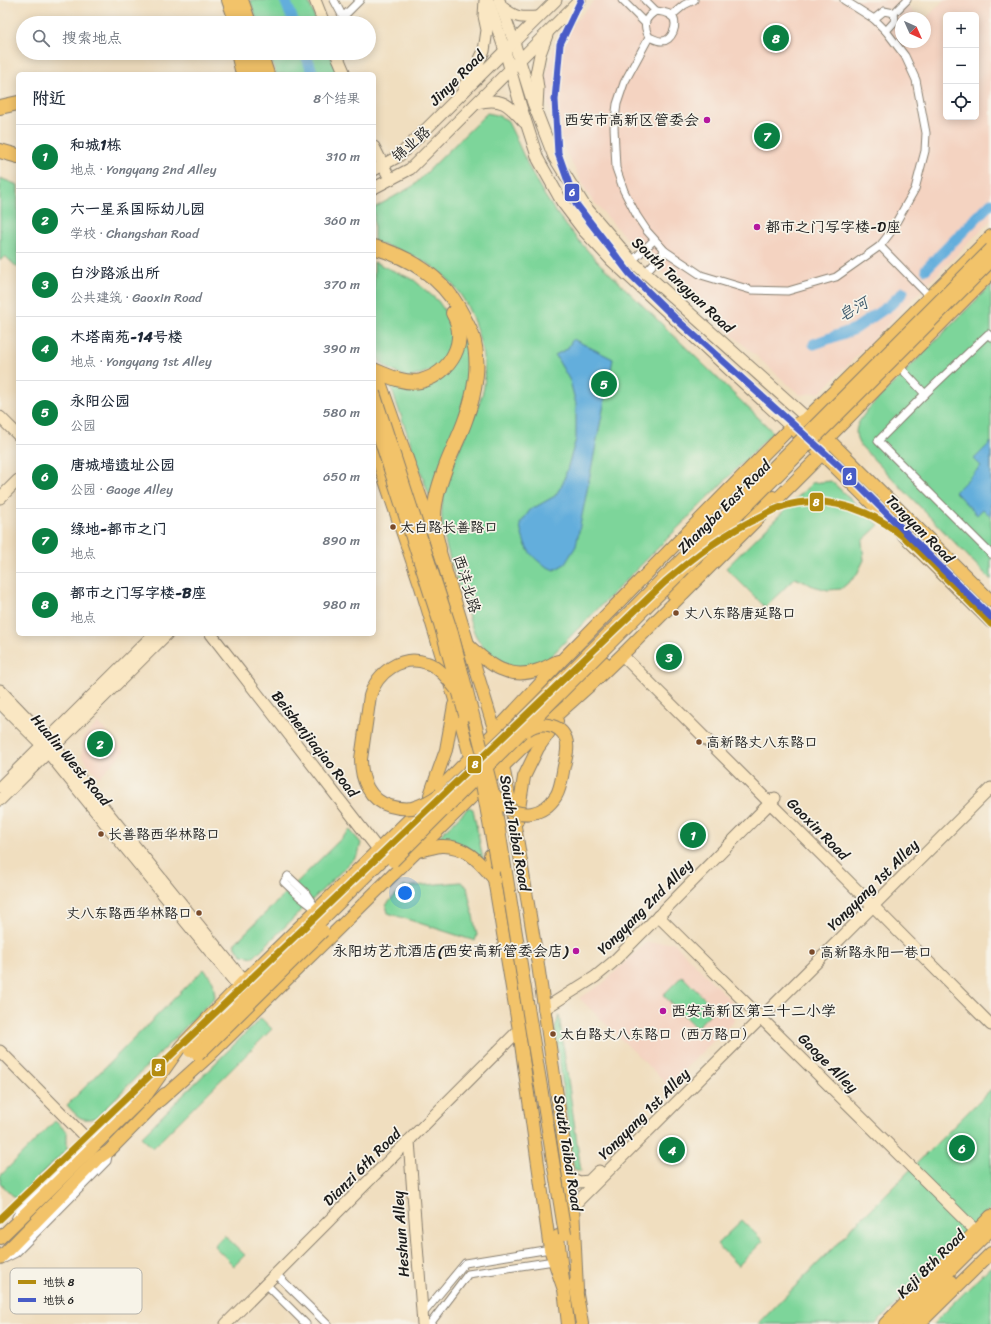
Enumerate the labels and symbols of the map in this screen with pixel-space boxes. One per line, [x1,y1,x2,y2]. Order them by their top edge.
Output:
north arrow [895,12,931,48]
pin: 8 [763,23,789,53]
street label: Jinye Road [422,43,492,113]
place label: 西安市高新区管委会 [564,107,699,133]
marker: 西安市高新区管委会 [702,115,712,125]
street label: 锦业路 [385,119,437,169]
pin: 7 [754,121,780,151]
line badge: 6 [564,183,580,202]
text: 6 [568,183,575,202]
place label: 都市之门写字楼-D座 [765,214,901,240]
marker: 都市之门写字楼-D座 [752,222,762,232]
street label: South Tangyan Road [626,230,741,341]
water label: 皂河 [832,287,877,330]
pin: 5 [591,369,617,399]
street label: Zhangba East Road [671,453,778,560]
line badge: 6 [842,467,857,486]
text: 6 [845,467,852,486]
street label: Tangyan Road [879,488,962,571]
line badge: 8 [809,492,824,512]
text: 8 [812,493,820,512]
place label: 太白路长善路口 [400,515,498,540]
marker: 太白路长善路口 [388,522,398,532]
street label: 西沣北路 [446,552,488,616]
place label: 丈八东路唐延路口 [684,601,796,626]
marker: 丈八东路唐延路口 [671,608,681,618]
pin: 3 [656,642,682,672]
street label: Beishenjiaqiao Road [265,685,366,804]
street label: Hualin West Road [24,708,119,813]
pin: 2 [87,729,113,759]
place label: 高新路丈八东路口 [706,730,818,755]
marker: 高新路丈八东路口 [694,737,704,747]
line badge: 8 [467,755,482,774]
text: 8 [471,755,479,774]
street label: South Taibai Road [492,773,538,894]
street label: Gaoxin Road [780,791,856,867]
pin: 1 [680,820,706,850]
place label: 长善路西华林路口 [108,822,220,847]
marker: 长善路西华林路口 [96,829,106,839]
street label: Yongyang 1st Alley [821,833,925,937]
street label: Yongyang 2nd Alley [591,853,699,961]
your location [395,883,415,903]
place label: 丈八东路西华林路口 [66,901,192,926]
marker: 丈八东路西华林路口 [194,908,204,918]
place label: 永阳坊艺术酒店(西安高新管委会店) [332,938,569,964]
place label: 高新路永阳一巷口 [820,940,932,965]
marker: 永阳坊艺术酒店(西安高新管委会店) [571,946,581,956]
marker: 高新路永阳一巷口 [807,947,817,957]
place label: 西安高新区第三十二小学 [671,998,836,1024]
marker: 西安高新区第三十二小学 [658,1006,668,1016]
place label: 太白路丈八东路口（西万路口） [560,1022,756,1047]
street label: Gaoge Alley [792,1027,865,1100]
marker: 太白路丈八东路口（西万路口） [548,1029,558,1039]
line badge: 8 [151,1058,166,1077]
text: 8 [154,1058,162,1077]
street label: Yongyang 1st Alley [592,1062,696,1166]
street label: South Taibai Road [546,1093,590,1214]
street label: Dianzi 6th Road [317,1121,408,1212]
pin: 6 [949,1133,975,1163]
pin: 4 [659,1135,685,1165]
street label: Heshun Alley [385,1190,417,1278]
street label: Keji 8th Road [890,1222,973,1305]
legend [10,1268,142,1314]
text: 地铁 8 [43,1273,75,1292]
text: 地铁 6 [43,1291,74,1310]

